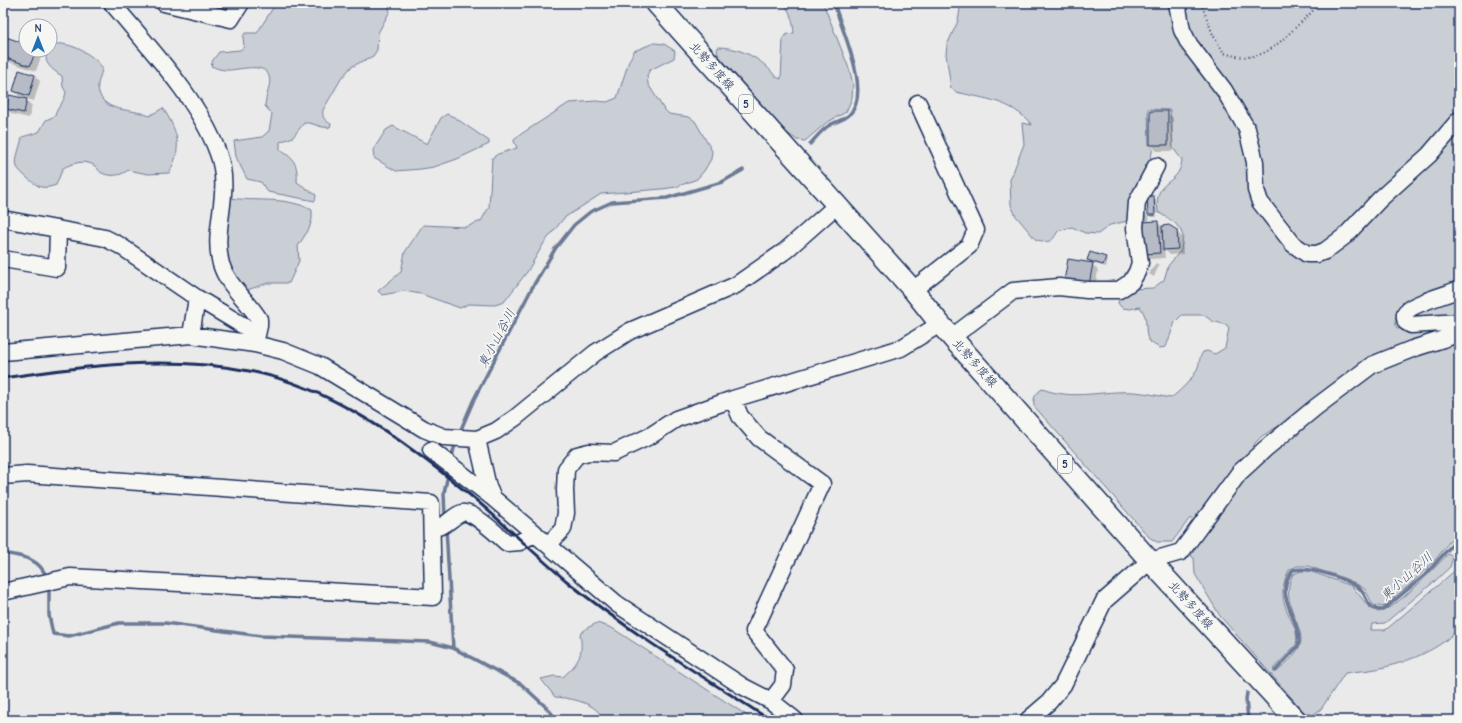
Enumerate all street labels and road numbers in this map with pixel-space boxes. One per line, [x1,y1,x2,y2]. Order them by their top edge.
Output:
street label: 北勢多度線 [687,39,737,93]
road number: 5 [739,95,753,113]
street label: 北勢多度線 [950,336,1000,390]
road number: 5 [1058,455,1072,473]
street label: 北勢多度線 [1166,578,1216,632]

